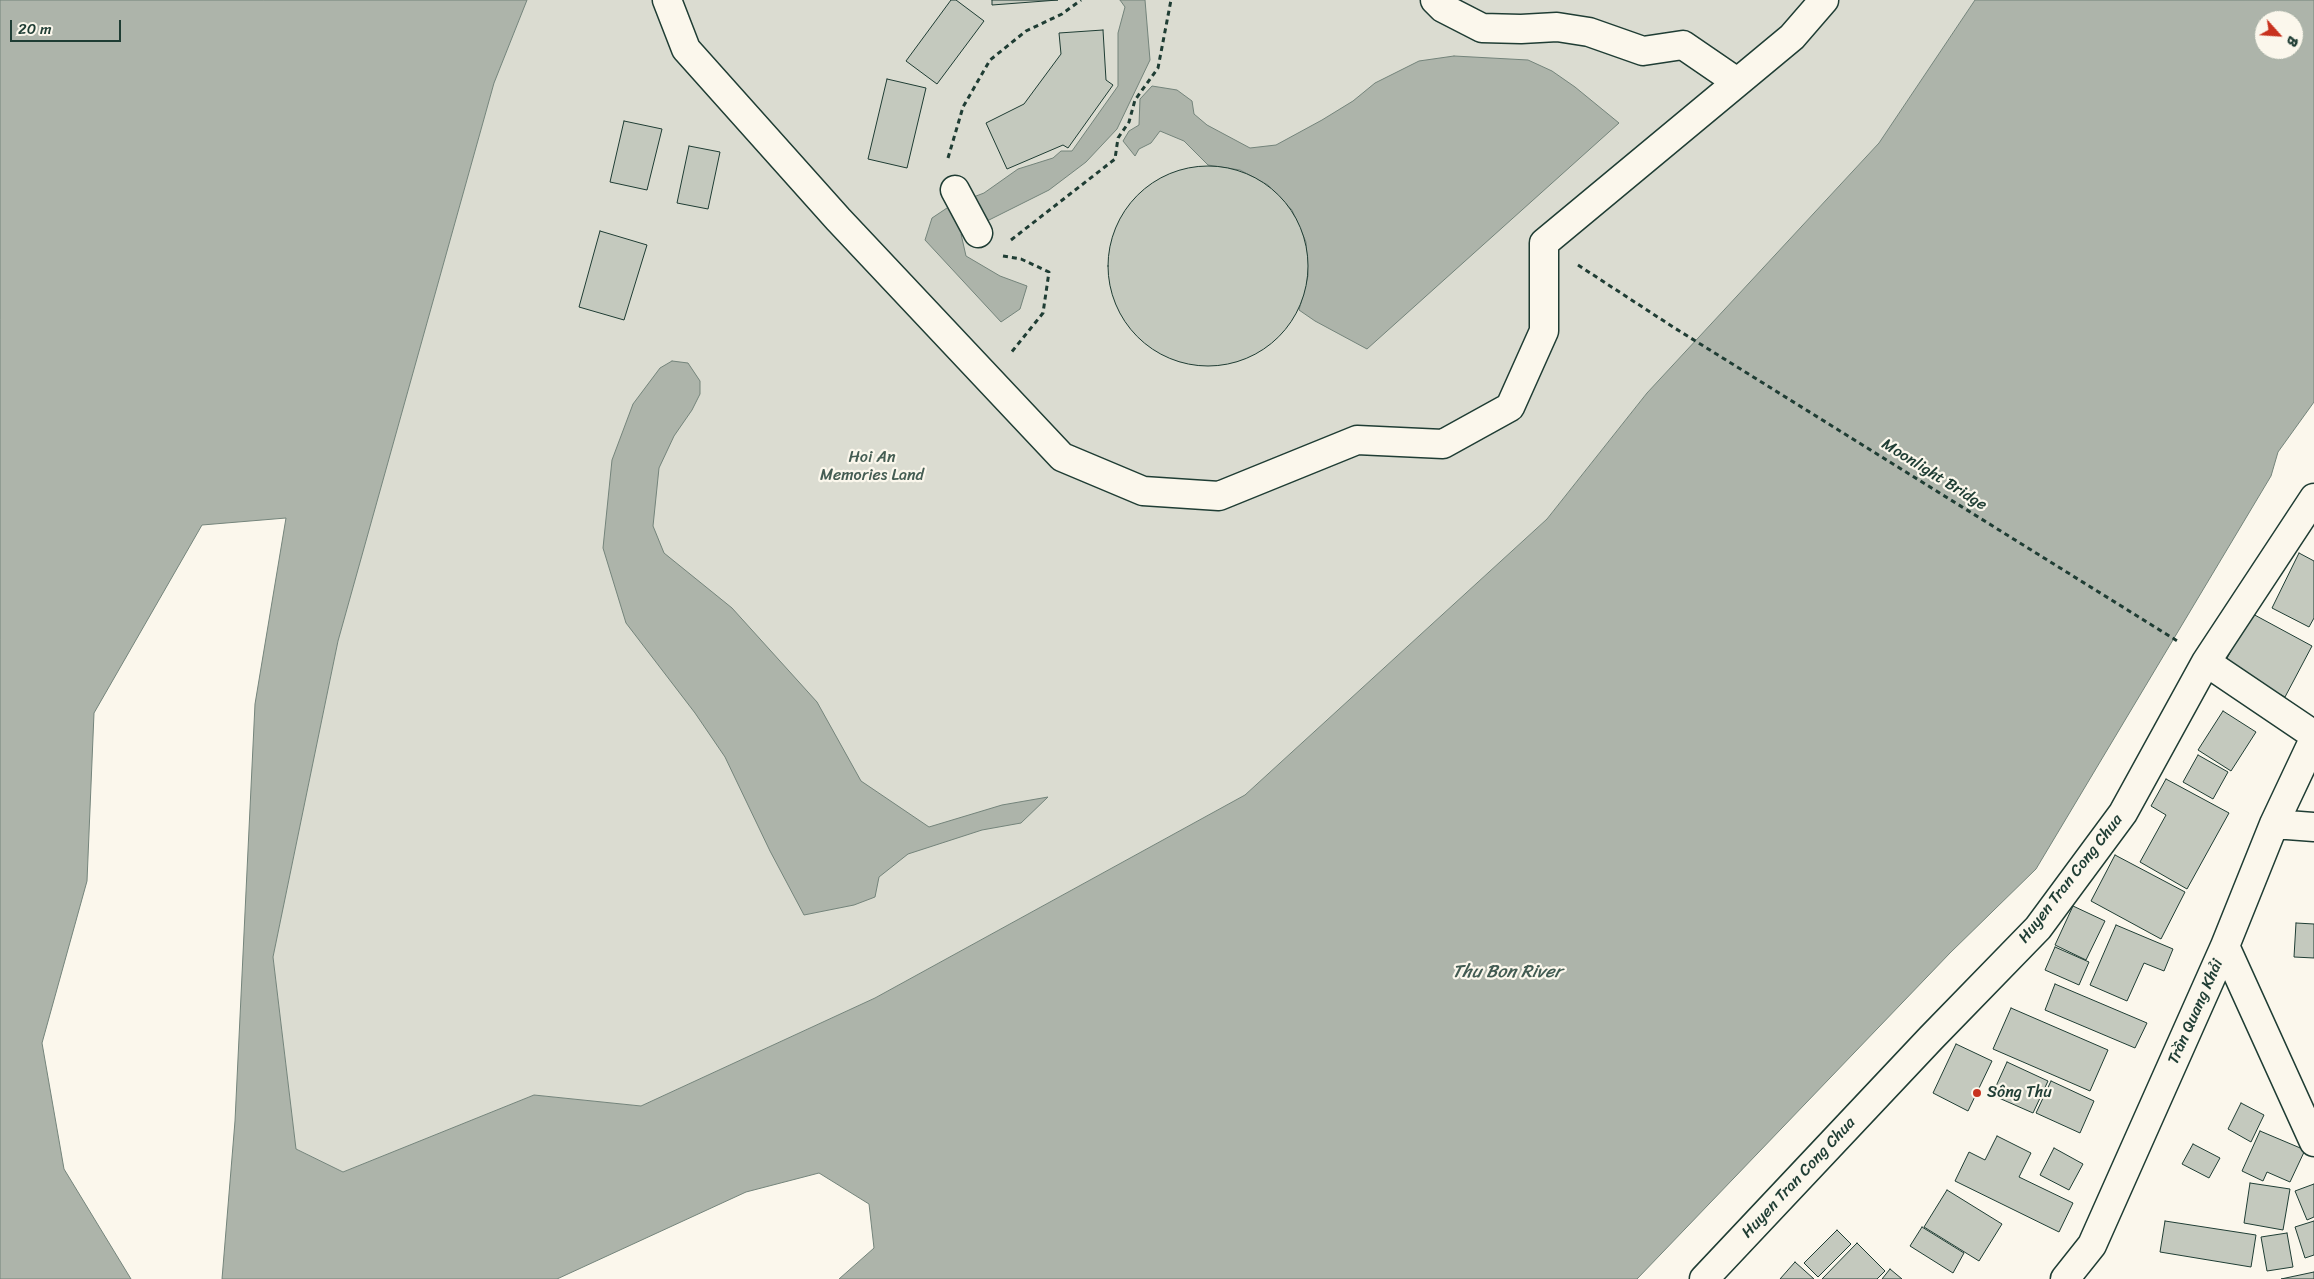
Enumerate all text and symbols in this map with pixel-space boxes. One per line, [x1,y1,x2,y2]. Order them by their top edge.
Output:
scale bar [12,10,124,42]
north arrow [2254,10,2304,60]
text: 20 m [18,16,52,42]
text: B [2279,32,2305,51]
street label: Moonlight Bridge [1878,435,1990,515]
park label: Hoi An Memories Land [820,448,924,486]
street label: Huyen Tran Cong Chua [2015,811,2127,947]
street label: Trần Quang Khải [2164,956,2228,1068]
water label: Thu Bon River [1452,961,1562,983]
place label: Sông Thu [1987,1083,2052,1103]
marker: Sông Thu [1971,1087,1983,1099]
street label: Huyen Tran Cong Chua [1738,1114,1860,1242]

